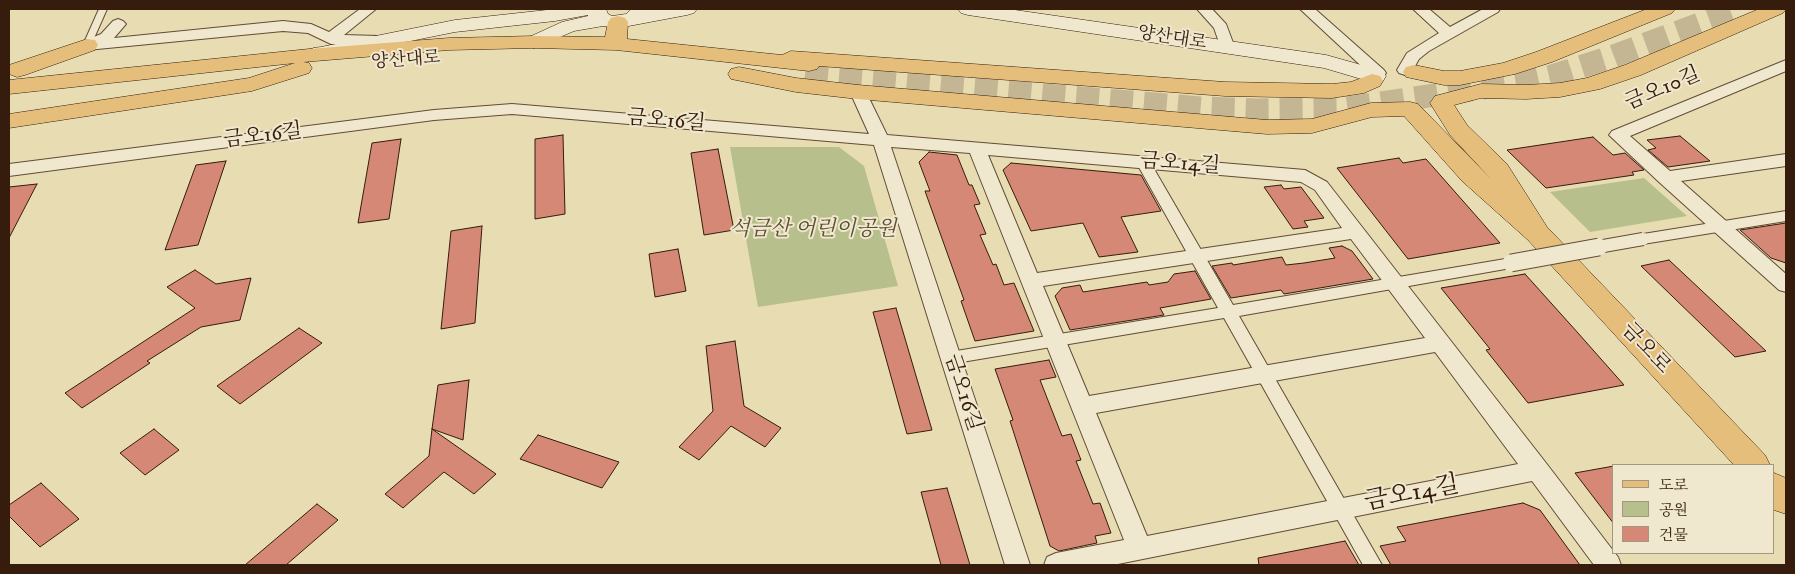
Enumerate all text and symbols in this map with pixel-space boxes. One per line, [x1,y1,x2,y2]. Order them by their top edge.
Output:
street label: 양산대로 [1136,23,1208,55]
street label: 양산대로 [371,48,441,74]
street label: 금오10길 [1621,63,1705,117]
street label: 금오16길 [625,106,707,138]
street label: 금오16길 [222,120,304,154]
street label: 금오14길 [1139,150,1221,180]
park label: 석금산 어린이공원 [730,218,896,244]
street label: 금오로 [1615,318,1675,380]
street label: 금오16길 [938,351,986,435]
legend [1612,464,1775,554]
street label: 금오14길 [1362,471,1462,519]
text: 도로 [1659,476,1688,495]
text: 공원 [1659,501,1688,520]
text: 건물 [1659,526,1688,545]

